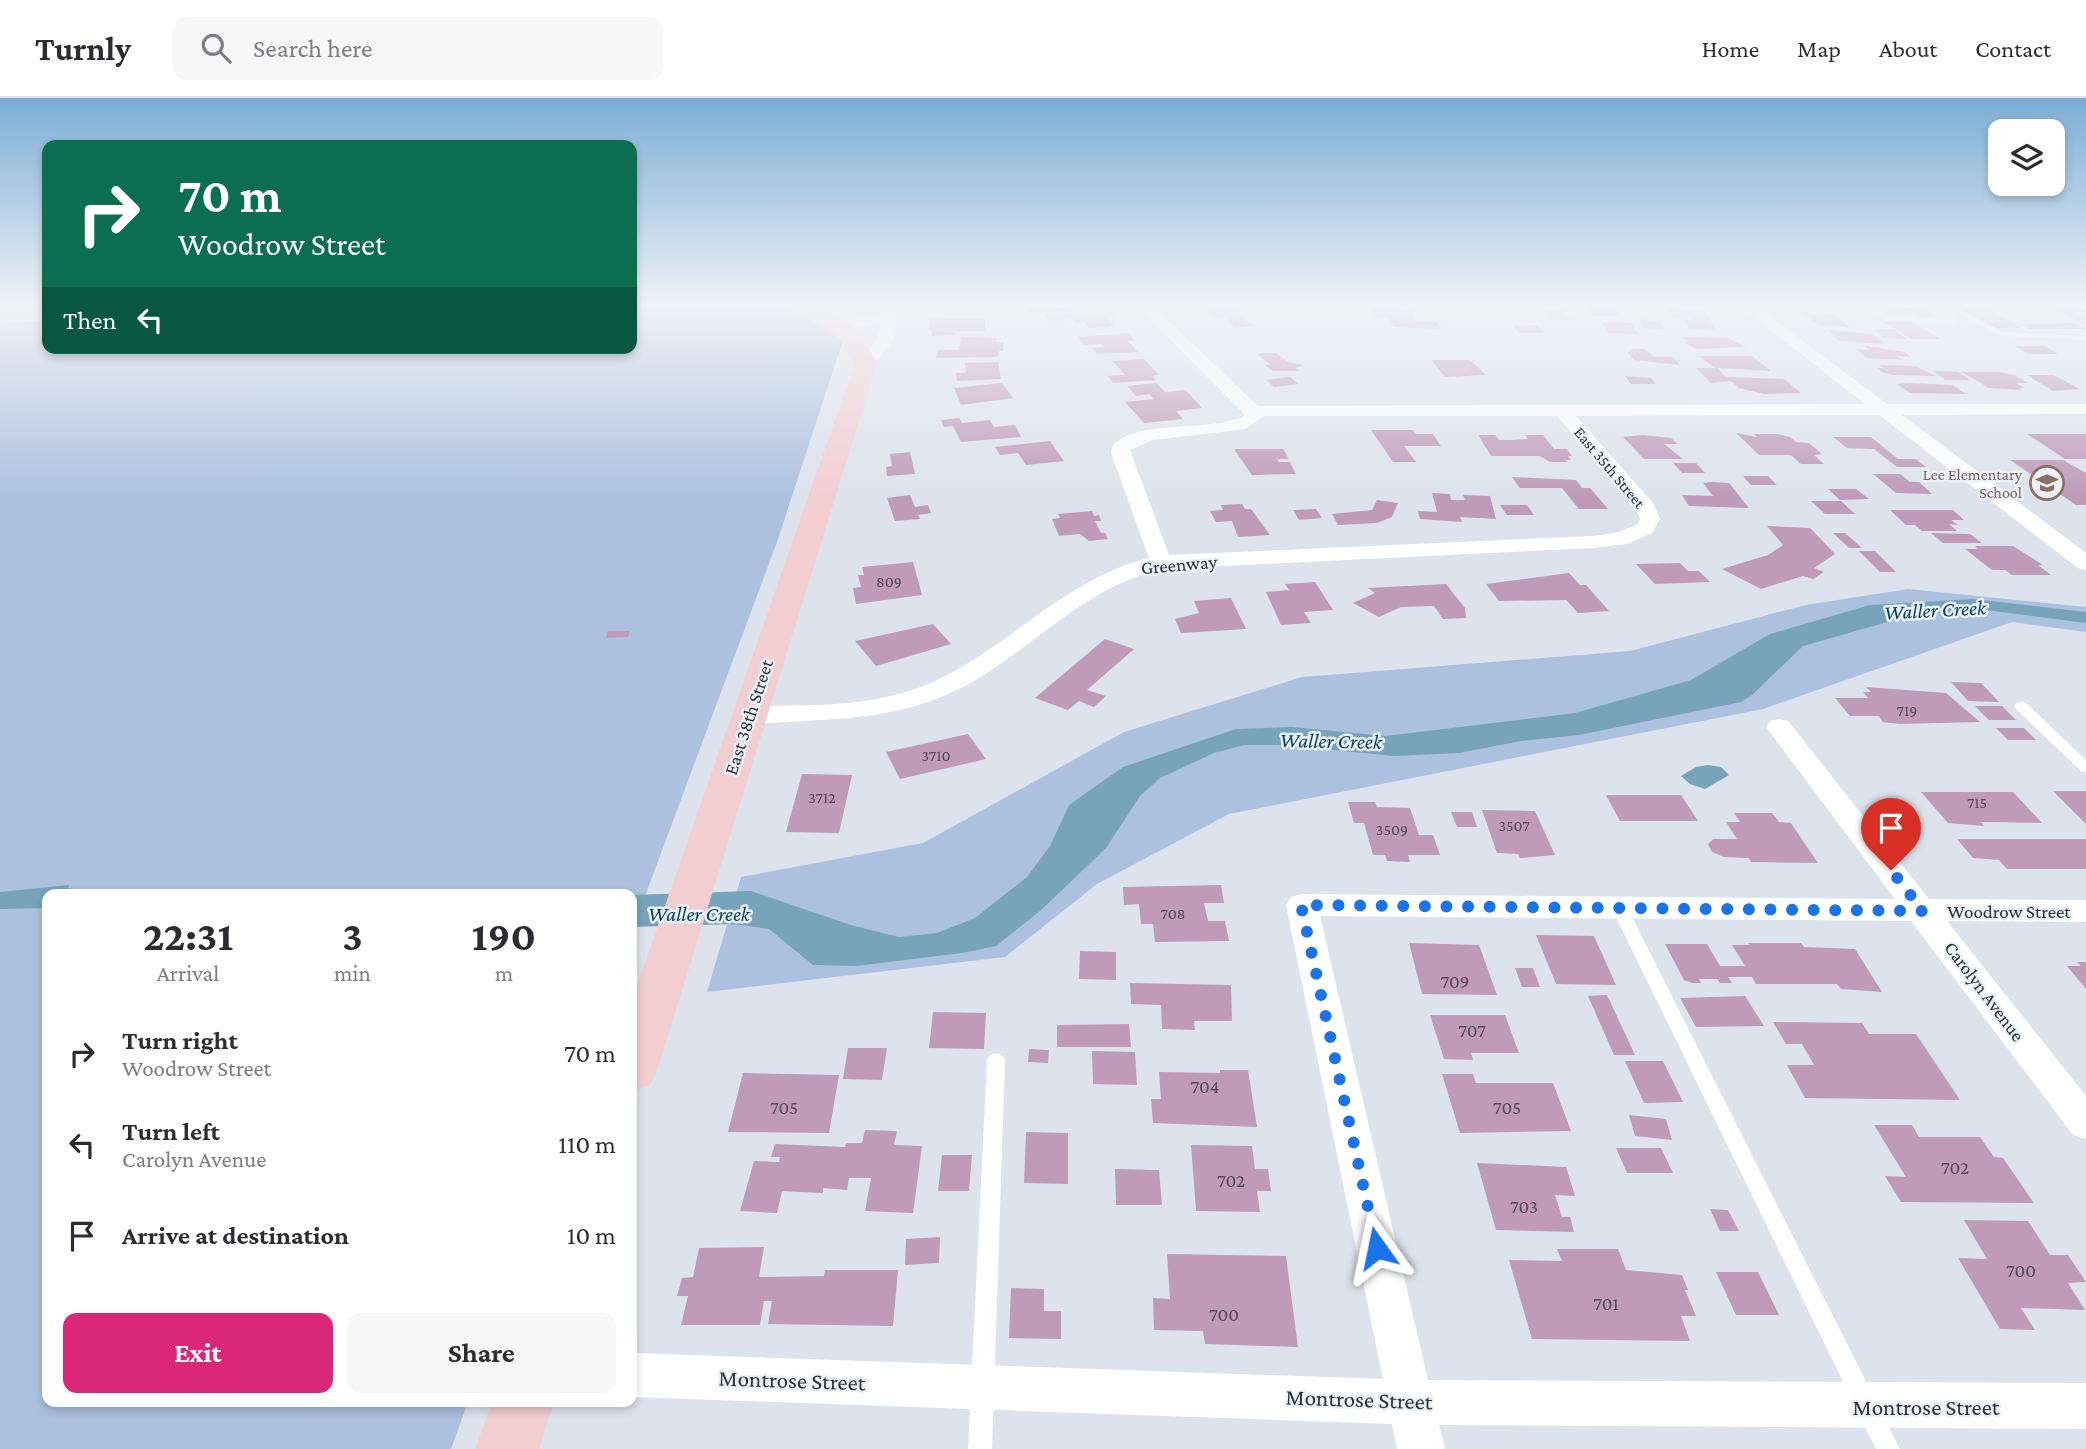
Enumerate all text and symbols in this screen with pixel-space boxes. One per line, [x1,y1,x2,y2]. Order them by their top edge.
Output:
search box [173,17,663,80]
icon: search [197,29,235,67]
text: Turnly [35,30,131,67]
text: Search here [253,34,372,63]
text: Home [1702,35,1759,62]
text: Map [1797,35,1841,62]
text: About [1879,35,1937,62]
text: Contact [1975,35,2051,62]
map controls [1988,119,2065,196]
button: layers [1988,119,2065,196]
icon: right [63,168,154,259]
text: 70 m [178,168,282,223]
text: Woodrow Street [178,226,386,262]
icon: left [131,301,169,339]
text: Then [63,306,117,335]
street label: East 35th Street [1571,424,1649,512]
school or university icon: Lee Elementary School [2028,464,2066,502]
place label: Lee Elementary School [1923,466,2023,501]
street label: Greenway [1140,551,1218,578]
house number: 809 [876,573,902,590]
water label: Waller Creek [1883,595,1987,625]
street label: East 38th Street [720,656,777,778]
house number: 719 [1897,702,1917,719]
water label: Waller Creek [1280,728,1383,754]
house number: 3710 [921,747,951,764]
house number: 3712 [808,789,836,806]
house number: 715 [1967,794,1987,811]
pin [1861,798,1921,870]
icon: arrive [1872,809,1910,847]
house number: 3507 [1498,817,1530,834]
house number: 3509 [1376,821,1408,838]
street label: Woodrow Street [1947,901,2071,922]
water label: Waller Creek [648,902,751,926]
house number: 708 [1161,905,1185,922]
text: 22:31 [143,912,233,959]
text: 3 [342,912,363,959]
text: 190 [472,912,536,959]
street label: Carolyn Avenue [1940,937,2029,1045]
text: Arrival [157,960,219,986]
text: min [334,960,371,986]
text: m [495,960,513,986]
house number: 709 [1441,971,1469,992]
house number: 707 [1458,1020,1486,1041]
text: Turn right [122,1026,238,1055]
icon: right [63,1035,101,1073]
text: 70 m [564,1039,616,1068]
text: Woodrow Street [122,1055,271,1081]
house number: 704 [1191,1076,1219,1097]
house number: 705 [770,1097,798,1118]
house number: 705 [1493,1097,1521,1118]
text: Turn left [122,1117,220,1146]
icon: left [63,1126,101,1164]
text: 110 m [558,1130,616,1159]
text: Carolyn Avenue [122,1146,266,1172]
house number: 702 [1941,1157,1969,1178]
house number: 702 [1217,1170,1245,1191]
house number: 703 [1510,1196,1538,1217]
position arrow [1340,1211,1414,1285]
icon: arrive [63,1217,101,1255]
text: Arrive at destination [122,1221,349,1250]
text: 10 m [567,1221,616,1250]
house number: 700 [2006,1260,2036,1281]
house number: 701 [1593,1293,1619,1314]
house number: 700 [1209,1304,1239,1325]
button: Exit [63,1313,333,1393]
button: Share [347,1313,616,1393]
street label: Montrose Street [718,1364,866,1396]
street label: Montrose Street [1285,1383,1433,1415]
street label: Montrose Street [1853,1394,2000,1420]

